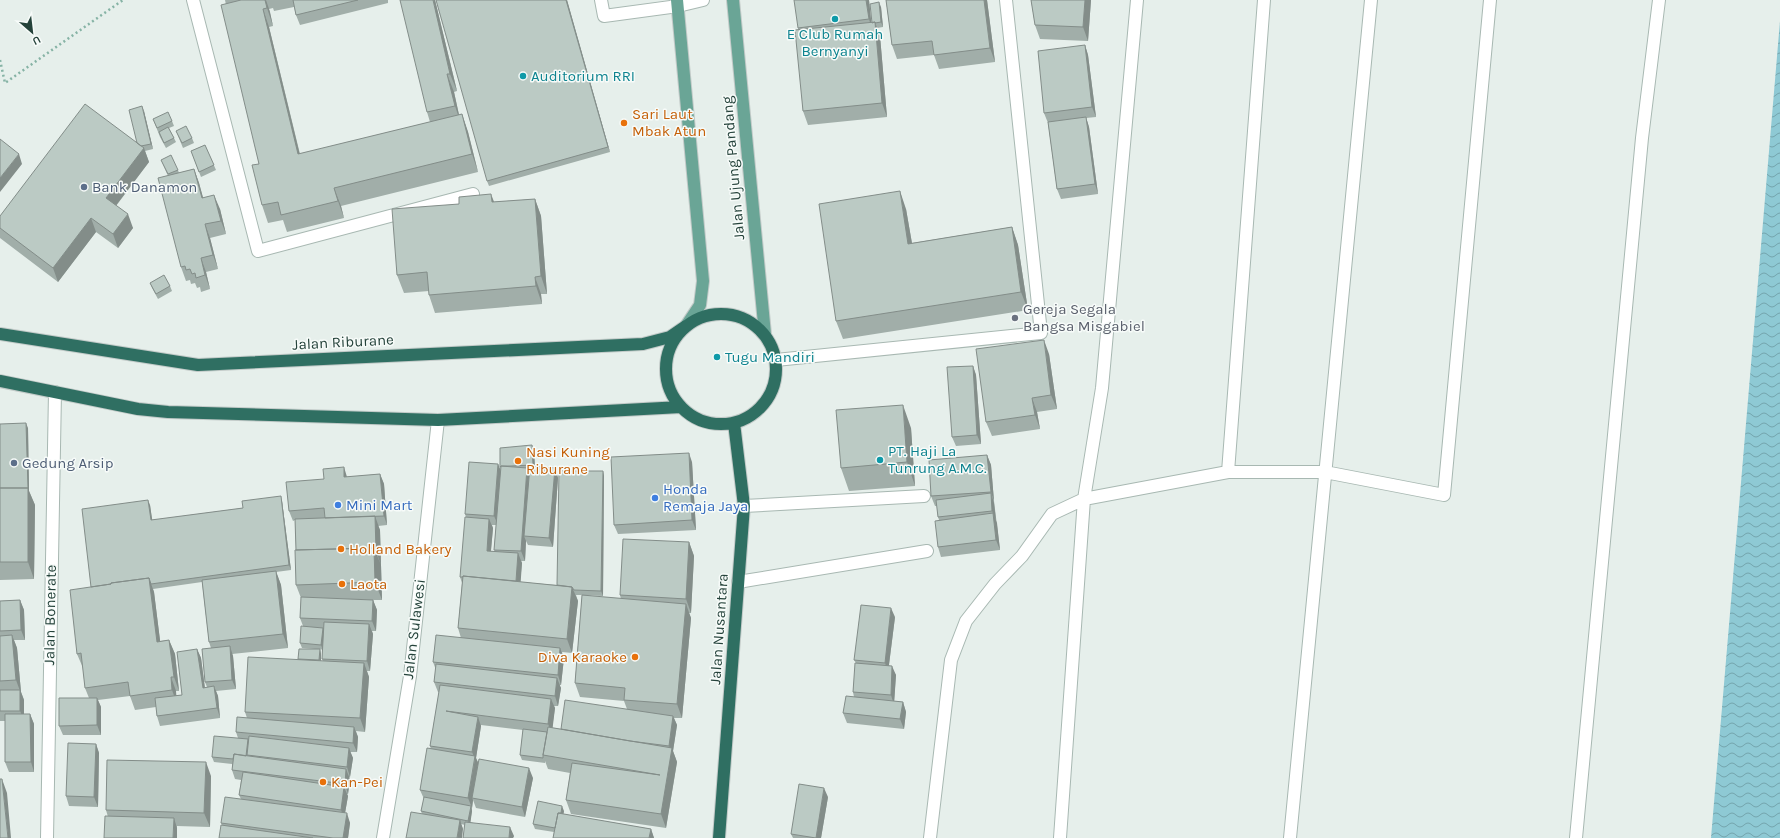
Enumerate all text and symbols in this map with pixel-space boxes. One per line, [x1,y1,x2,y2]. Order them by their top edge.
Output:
north arrow [12,12,52,52]
marker: E Club Rumah Bernyanyi [830,14,840,24]
place label: E Club Rumah Bernyanyi [787,25,883,60]
text: U [30,33,43,48]
place label: Auditorium RRI [531,67,635,85]
marker: Auditorium RRI [518,71,528,81]
street label: Jalan Ujung Pandang [718,95,748,241]
place label: Sari Laut Mbak Atun [632,105,706,140]
marker: Sari Laut Mbak Atun [619,118,629,128]
place label: Bank Danamon [92,178,197,196]
marker: Bank Danamon [79,182,89,192]
place label: Gereja Segala Bangsa Misgabiel [1023,300,1145,335]
marker: Gereja Segala Bangsa Misgabiel [1010,313,1020,323]
street label: Jalan Riburane [292,330,394,354]
place label: Tugu Mandiri [725,348,815,366]
marker: Tugu Mandiri [712,352,722,362]
place label: PT. Haji La Tunrung A.M.C. [888,442,987,477]
place label: Nasi Kuning Riburane [526,443,610,478]
place label: Gedung Arsip [22,454,114,472]
marker: PT. Haji La Tunrung A.M.C. [875,455,885,465]
marker: Nasi Kuning Riburane [513,456,523,466]
marker: Gedung Arsip [9,458,19,468]
place label: Honda Remaja Jaya [663,480,748,515]
marker: Honda Remaja Jaya [650,493,660,503]
place label: Mini Mart [346,496,413,514]
marker: Mini Mart [333,500,343,510]
place label: Holland Bakery [349,540,452,558]
marker: Holland Bakery [336,544,346,554]
street label: Jalan Bonerate [40,565,60,665]
street label: Jalan Nusantara [706,573,732,685]
place label: Laota [350,575,387,593]
street label: Jalan Sulawesi [399,578,429,680]
marker: Laota [337,579,347,589]
place label: Diva Karaoke [538,648,627,666]
marker: Diva Karaoke [630,652,640,662]
place label: Kan-Pei [331,773,383,791]
marker: Kan-Pei [318,777,328,787]

